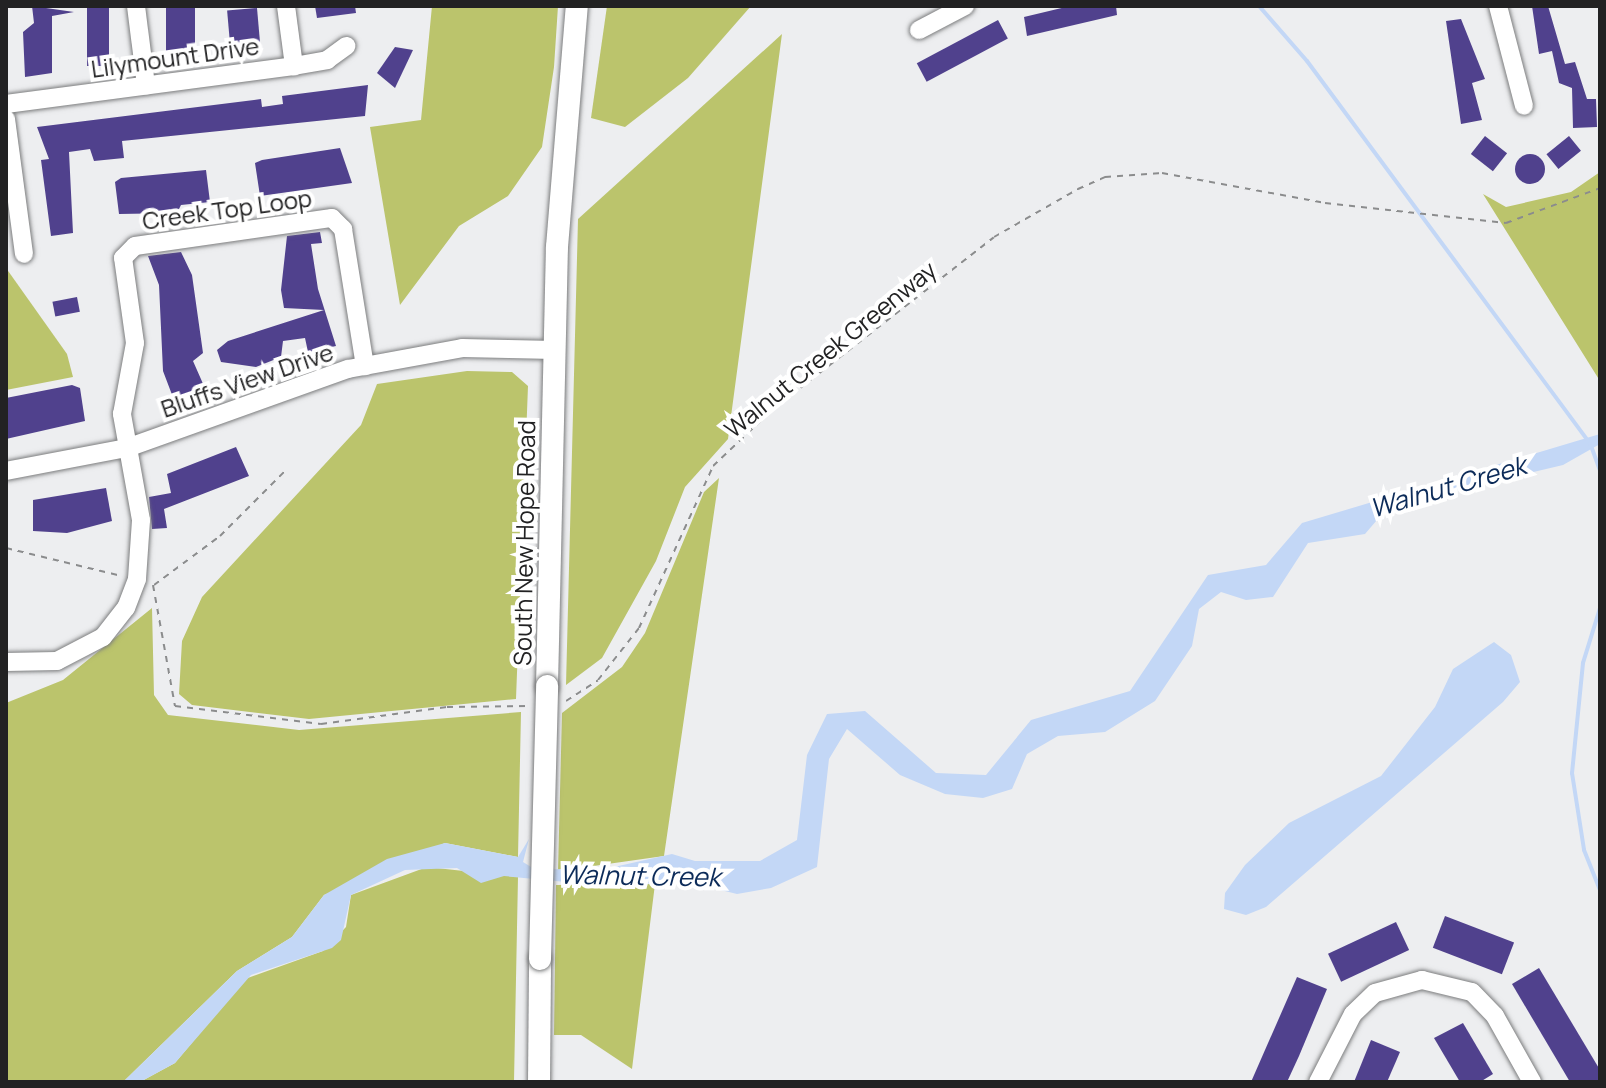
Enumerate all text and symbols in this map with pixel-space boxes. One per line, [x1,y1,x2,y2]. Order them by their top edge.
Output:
street label: Lilymount Drive [89,31,261,83]
street label: Creek Top Loop [140,183,314,235]
street label: Walnut Creek Greenway [718,255,942,443]
street label: Bluffs View Drive [157,337,337,423]
street label: South New Hope Road [507,420,541,666]
water label: Walnut Creek [1366,450,1530,524]
water label: Walnut Creek [559,859,721,893]

